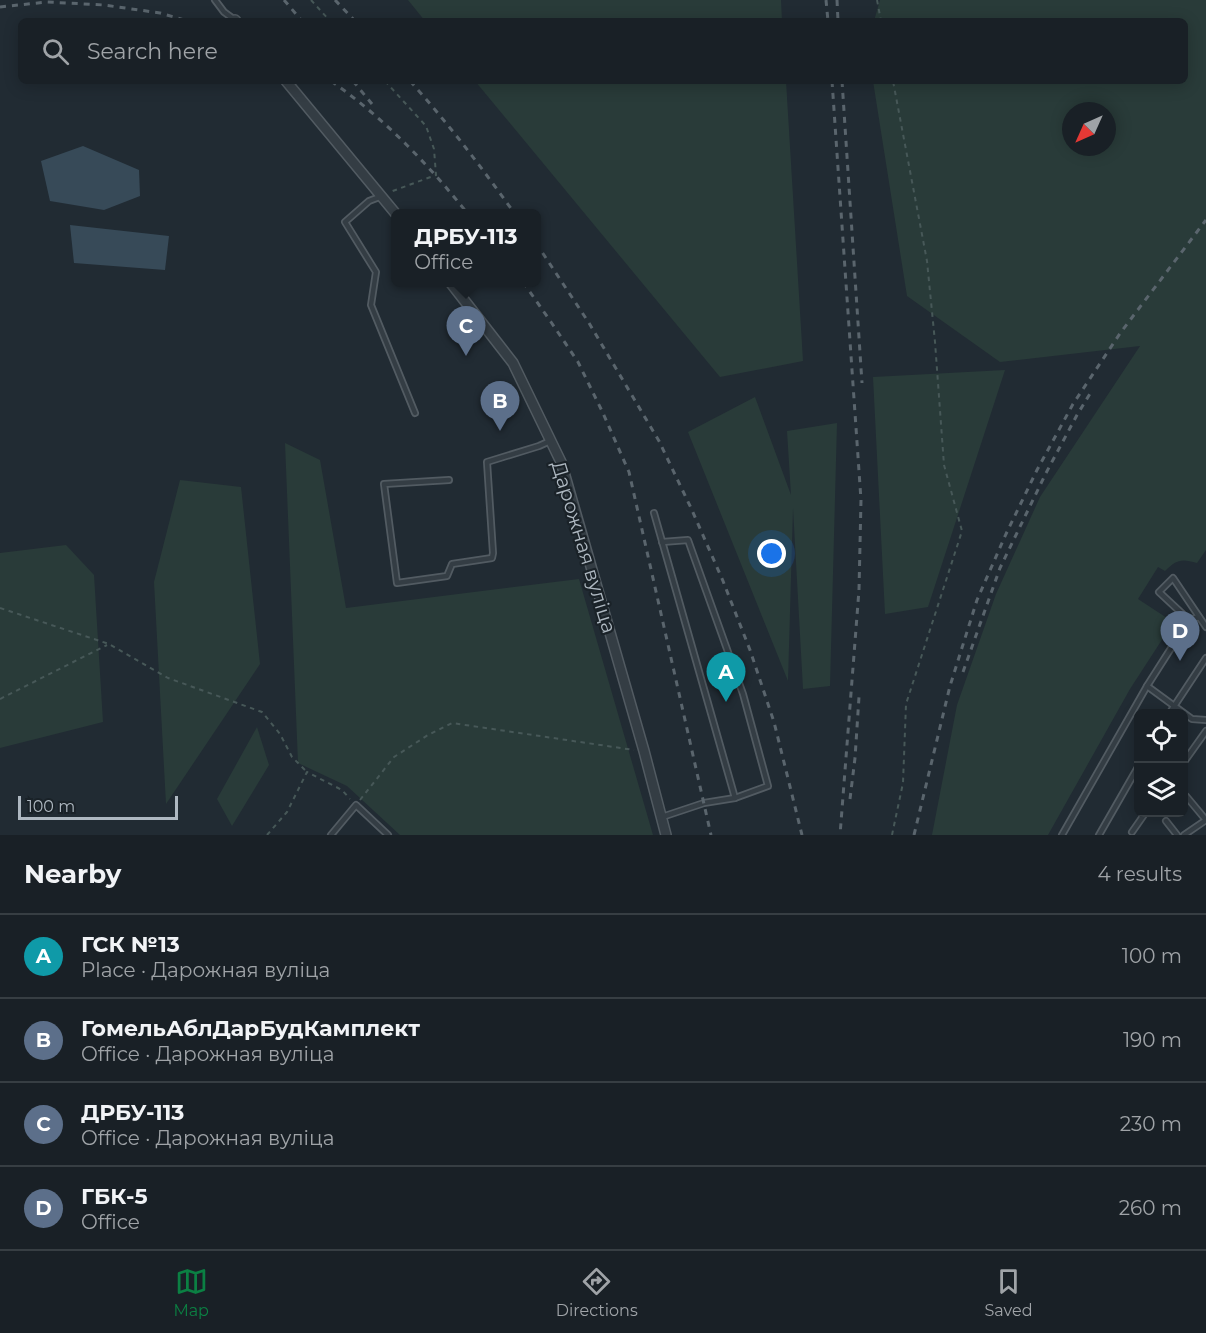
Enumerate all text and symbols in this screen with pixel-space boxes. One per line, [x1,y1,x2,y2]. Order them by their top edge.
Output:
search box [18,18,1188,84]
icon: search [39,35,72,68]
text: Search here [87,38,218,65]
north arrow [1062,102,1116,156]
popup [391,209,541,287]
text: ДРБУ-113 [414,223,518,250]
text: Office [414,250,473,274]
pin: C [446,306,486,356]
pin: B [480,382,520,431]
street label: Дарожная вуліца [546,458,622,636]
your location [757,539,786,568]
pin: D [1160,612,1200,661]
pin: A [706,652,746,702]
map controls [1134,709,1188,817]
button: locate [1134,709,1188,763]
button: layers [1134,763,1188,817]
scale bar [18,793,178,820]
text: 100 m [27,797,75,816]
text: Nearby [24,858,121,890]
text: 4 results [1097,862,1182,886]
text: ГСК №13 [81,931,180,958]
text: A [36,944,51,968]
text: 100 m [1122,944,1182,968]
text: Place · Дарожная вуліца [81,958,330,982]
text: ГомельАблДарБудКамплект [81,1015,420,1042]
text: B [36,1028,51,1052]
text: 190 m [1123,1028,1182,1052]
text: Office · Дарожная вуліца [81,1042,334,1066]
text: ДРБУ-113 [81,1099,184,1126]
text: C [36,1112,51,1136]
text: 230 m [1120,1112,1182,1136]
text: Office · Дарожная вуліца [81,1126,334,1150]
text: ГБК-5 [81,1183,148,1210]
text: D [35,1196,52,1220]
text: 260 m [1119,1196,1182,1220]
text: Office [81,1210,140,1234]
tab: Map [173,1265,209,1320]
tab: Directions [556,1265,638,1320]
tab: Saved [985,1265,1033,1320]

